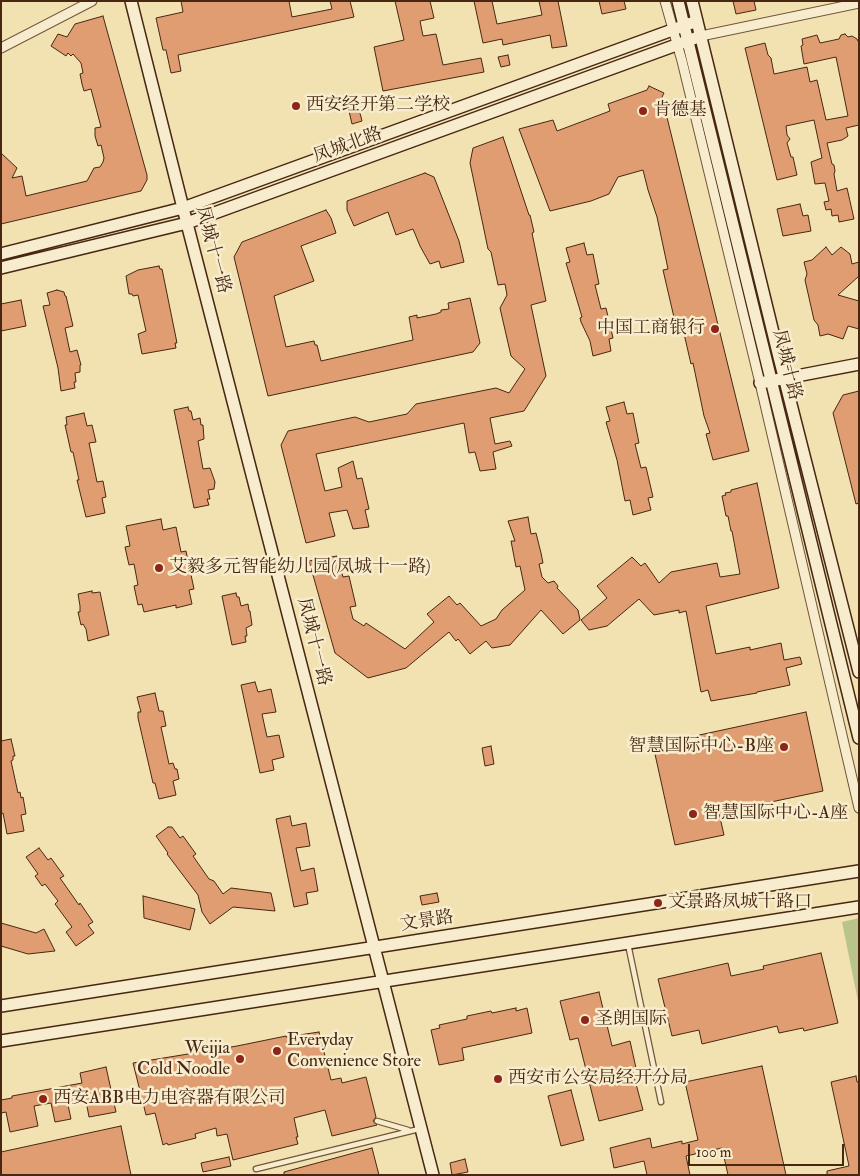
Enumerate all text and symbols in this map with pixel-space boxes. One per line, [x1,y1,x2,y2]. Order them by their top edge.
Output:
place label: 西安经开第二学校 [306,95,450,117]
marker: 西安经开第二学校 [290,100,302,112]
place label: 肯德基 [653,100,707,122]
marker: 肯德基 [637,105,649,117]
street label: 凤城北路 [310,124,386,168]
street label: 凤城十一路 [190,204,234,296]
place label: 中国工商银行 [597,318,705,340]
marker: 中国工商银行 [709,323,721,335]
street label: 凤城十路 [767,327,805,403]
place label: 艾毅多元智能幼儿园(凤城十一路) [169,557,431,579]
marker: 艾毅多元智能幼儿园(凤城十一路) [153,562,165,574]
street label: 凤城十一路 [292,596,334,688]
place label: 智慧国际中心-B座 [629,736,774,758]
marker: 智慧国际中心-B座 [778,741,790,753]
place label: 智慧国际中心-A座 [703,803,848,825]
marker: 智慧国际中心-A座 [687,808,699,820]
place label: 文景路凤城十路口 [668,892,812,914]
marker: 文景路凤城十路口 [652,897,664,909]
street label: 文景路 [399,907,455,937]
place label: 圣朗国际 [595,1009,667,1031]
marker: 圣朗国际 [579,1014,591,1026]
place label: Everyday Convenience Store [287,1030,421,1072]
place label: Weijia Cold Noodle [137,1038,230,1080]
marker: Everyday Convenience Store [271,1045,283,1057]
marker: Weijia Cold Noodle [234,1053,246,1065]
place label: 西安市公安局经开分局 [508,1068,688,1090]
marker: 西安市公安局经开分局 [492,1073,504,1085]
place label: 西安ABB电力电容器有限公司 [53,1088,286,1110]
marker: 西安ABB电力电容器有限公司 [37,1093,49,1105]
scale bar [690,1134,846,1166]
text: 100 m [696,1143,731,1162]

